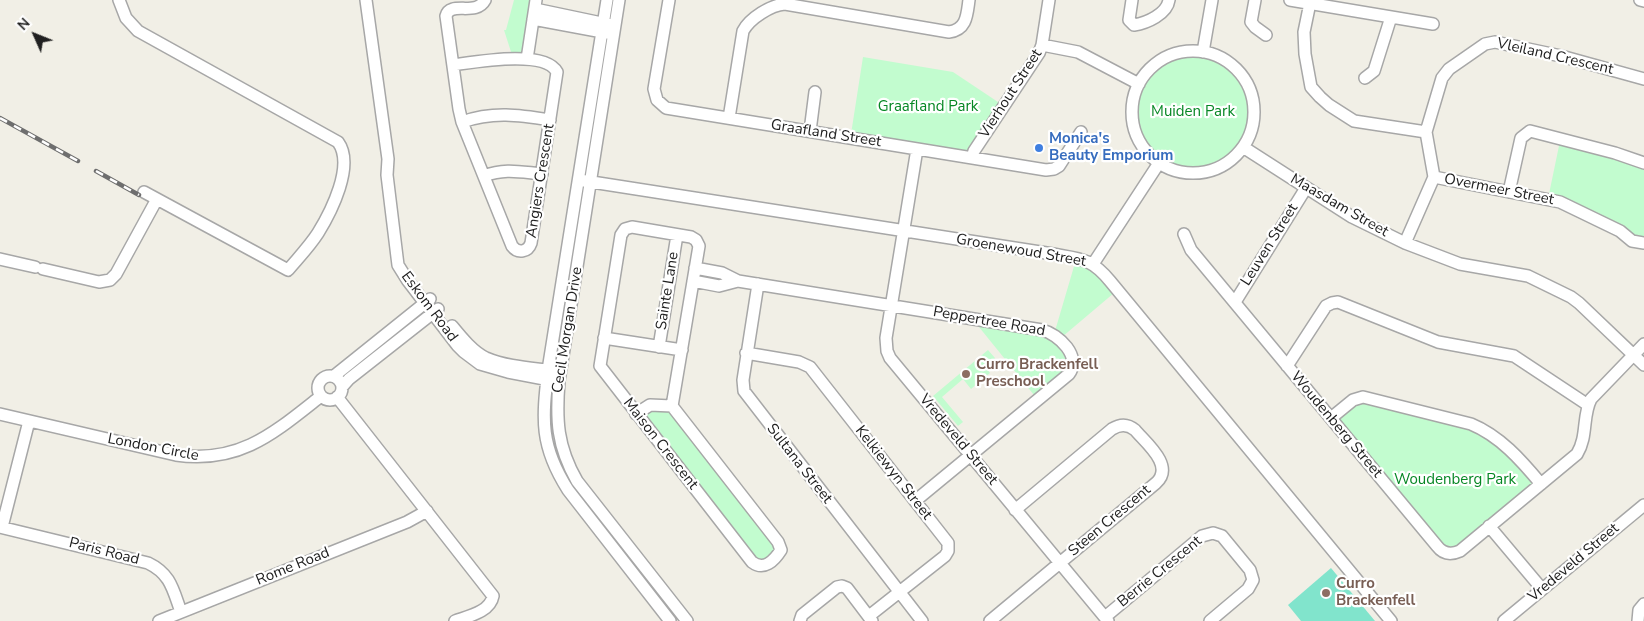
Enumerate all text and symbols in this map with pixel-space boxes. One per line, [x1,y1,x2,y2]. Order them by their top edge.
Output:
north arrow [10,10,60,60]
text: N [13,14,34,35]
street label: Vleiland Crescent [1495,35,1615,79]
street label: Vierhout Street [976,46,1046,142]
park label: Graafland Park [878,98,978,116]
park label: Muiden Park [1151,103,1235,121]
street label: Graafland Street [770,116,882,152]
street label: Angiers Crescent [523,123,559,239]
place label: Monica's Beauty Emporium [1049,130,1173,165]
marker: Monica's Beauty Emporium [1033,142,1045,154]
street label: Maasdam Street [1287,171,1391,241]
street label: Overmeer Street [1443,171,1555,209]
street label: Leuven Street [1238,201,1302,289]
street label: Groenewoud Street [955,231,1087,271]
street label: Sainte Lane [653,251,683,331]
street label: Cecil Morgan Drive [549,266,587,394]
street label: Eskom Road [397,268,461,346]
street label: Peppertree Road [931,303,1047,341]
place label: Curro Brackenfell Preschool [976,356,1098,391]
marker: Curro Brackenfell Preschool [960,368,972,380]
street label: Woudenberg Street [1286,368,1386,482]
street label: Vredeveld Street [915,391,1001,489]
street label: Maison Crescent [619,395,701,493]
street label: Sultana Street [762,420,836,508]
street label: Kelkiewyn Street [851,422,935,524]
street label: London Circle [106,430,200,466]
park label: Woudenberg Park [1394,471,1516,489]
street label: Steen Crescent [1065,481,1155,561]
street label: Vredeveld Street [1525,520,1623,606]
street label: Berrie Crescent [1114,533,1206,611]
street label: Paris Road [67,535,141,569]
street label: Rome Road [254,544,332,590]
place label: Curro Brackenfell [1336,575,1415,610]
marker: Curro Brackenfell [1320,587,1332,599]

